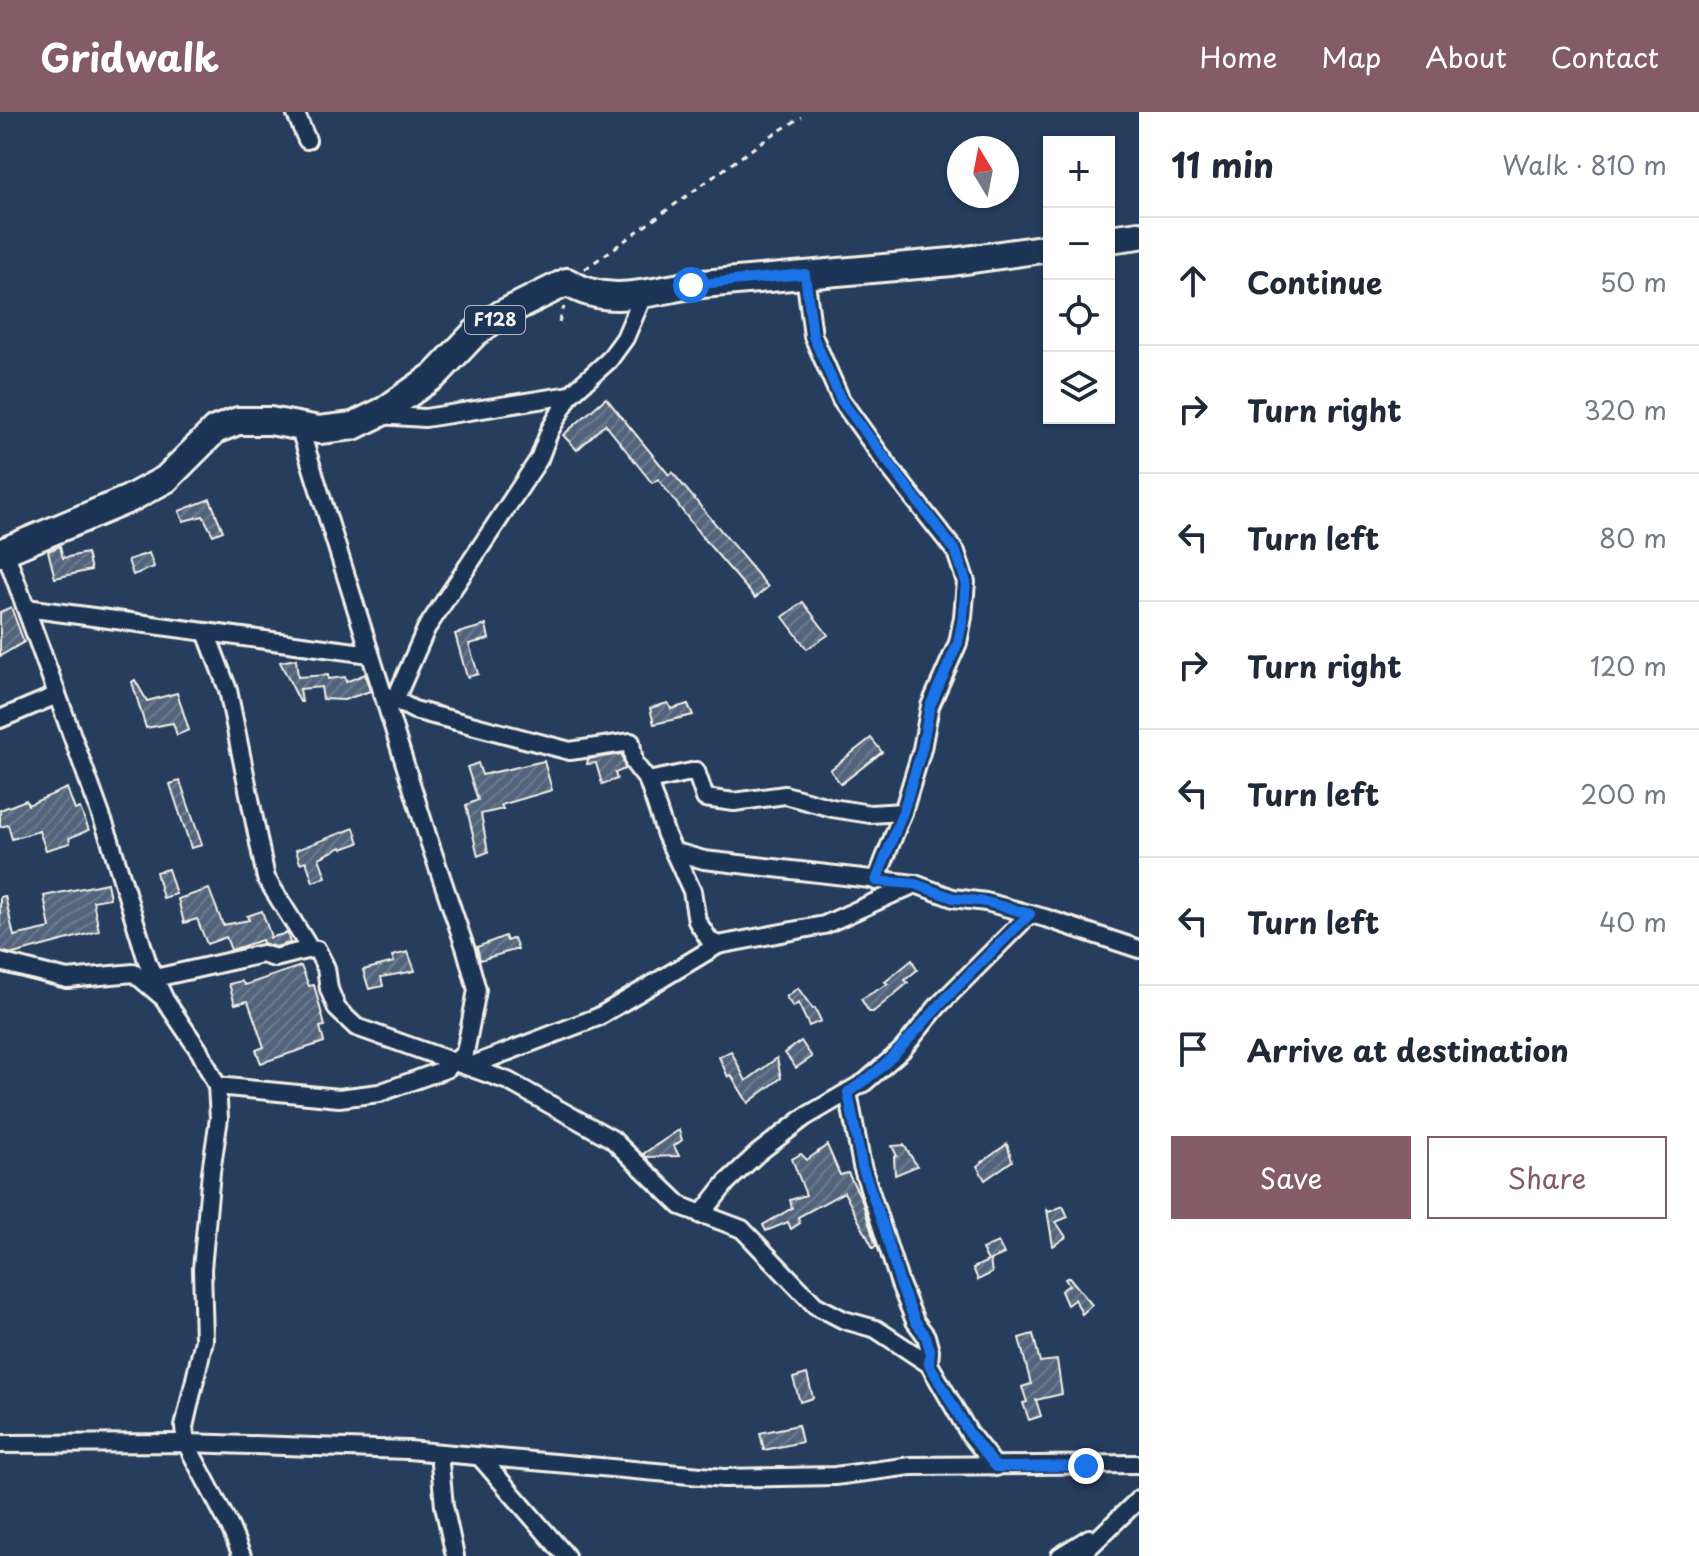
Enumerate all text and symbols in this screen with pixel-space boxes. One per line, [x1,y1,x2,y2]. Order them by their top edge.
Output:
text: Gridwalk [40,28,219,85]
text: Home [1199,35,1277,78]
text: Map [1321,35,1381,78]
text: About [1425,35,1507,78]
text: Contact [1551,35,1659,78]
north arrow [947,136,1019,208]
map controls [1043,136,1115,424]
button: + [1043,136,1115,208]
text: 11 min [1171,138,1274,190]
text: Walk · 810 m [1502,145,1667,184]
button: − [1043,208,1115,280]
icon: ahead [1171,259,1215,303]
text: Continue [1247,259,1382,304]
text: 50 m [1600,262,1667,301]
route start [673,267,709,303]
button: locate [1043,280,1115,352]
road number: F128 [465,306,525,334]
button: layers [1043,352,1115,424]
icon: right [1171,387,1215,431]
text: Turn right [1247,387,1402,432]
text: 320 m [1583,390,1667,429]
icon: left [1171,515,1215,559]
text: Turn left [1247,515,1379,560]
text: 80 m [1599,518,1667,557]
icon: right [1171,643,1215,687]
text: Turn right [1247,643,1402,688]
text: 120 m [1590,646,1667,685]
icon: left [1171,771,1215,815]
text: Turn left [1247,771,1379,816]
text: 200 m [1580,774,1667,813]
icon: left [1171,899,1215,943]
text: Turn left [1247,899,1379,944]
text: 40 m [1599,902,1667,941]
icon: arrive [1171,1027,1215,1071]
text: Arrive at destination [1247,1027,1569,1072]
button: Save [1171,1136,1411,1219]
button: Share [1427,1136,1667,1219]
route end [1068,1448,1104,1484]

